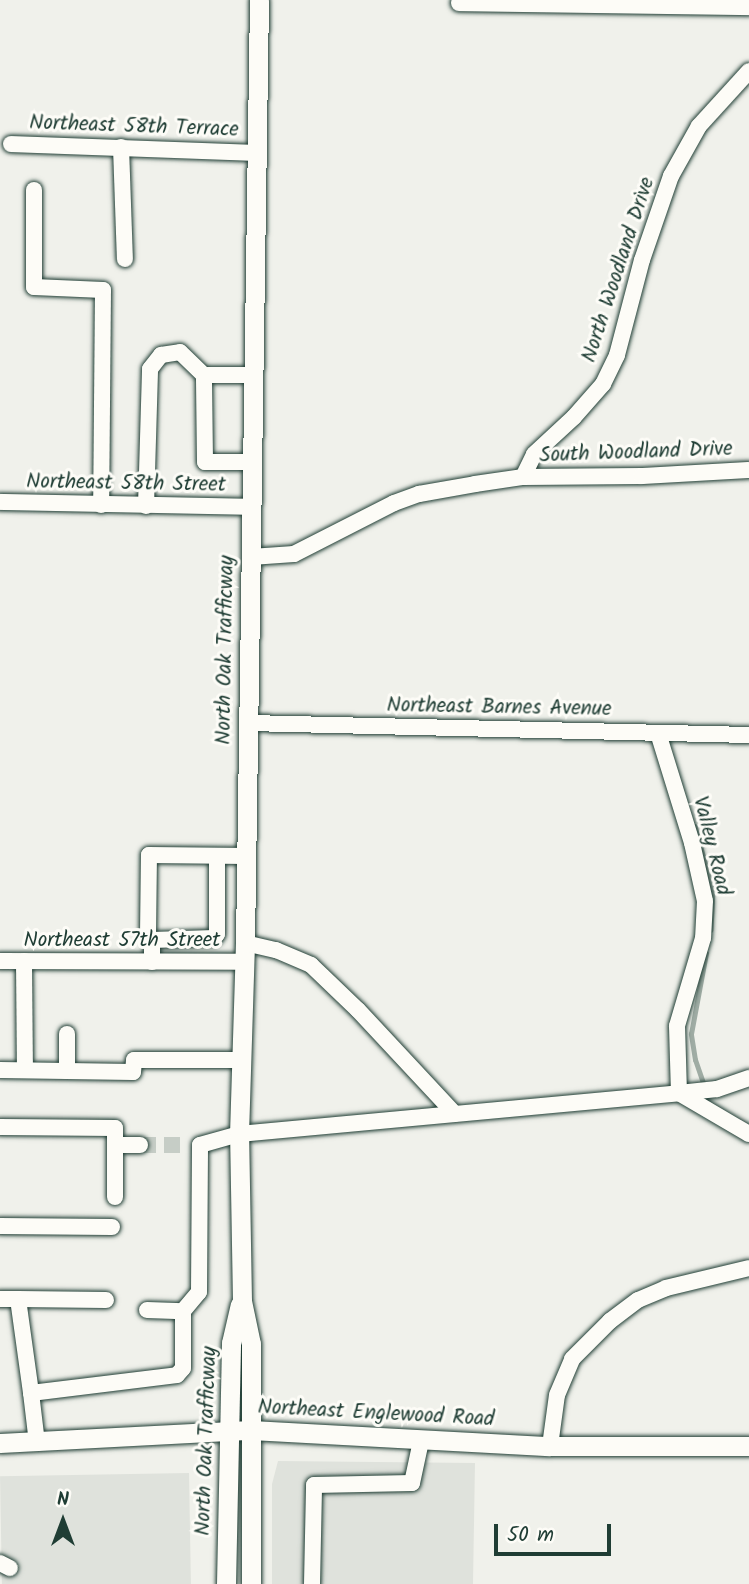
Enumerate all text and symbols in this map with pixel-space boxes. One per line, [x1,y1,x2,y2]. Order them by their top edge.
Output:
street label: Northeast 58th Terrace [29,111,239,143]
street label: North Woodland Drive [577,174,661,366]
street label: South Woodland Drive [539,437,733,469]
street label: Northeast 58th Street [26,470,226,498]
street label: North Oak Trafficway [212,555,240,745]
street label: Northeast Barnes Avenue [386,693,612,723]
street label: Valley Road [687,794,735,898]
street label: Northeast 57th Street [24,928,220,954]
street label: North Oak Trafficway [191,1346,223,1536]
street label: Northeast Englewood Road [257,1395,495,1433]
text: N [57,1485,69,1515]
north arrow [28,1486,98,1556]
scale bar [497,1510,614,1554]
text: 50 m [507,1519,554,1552]

